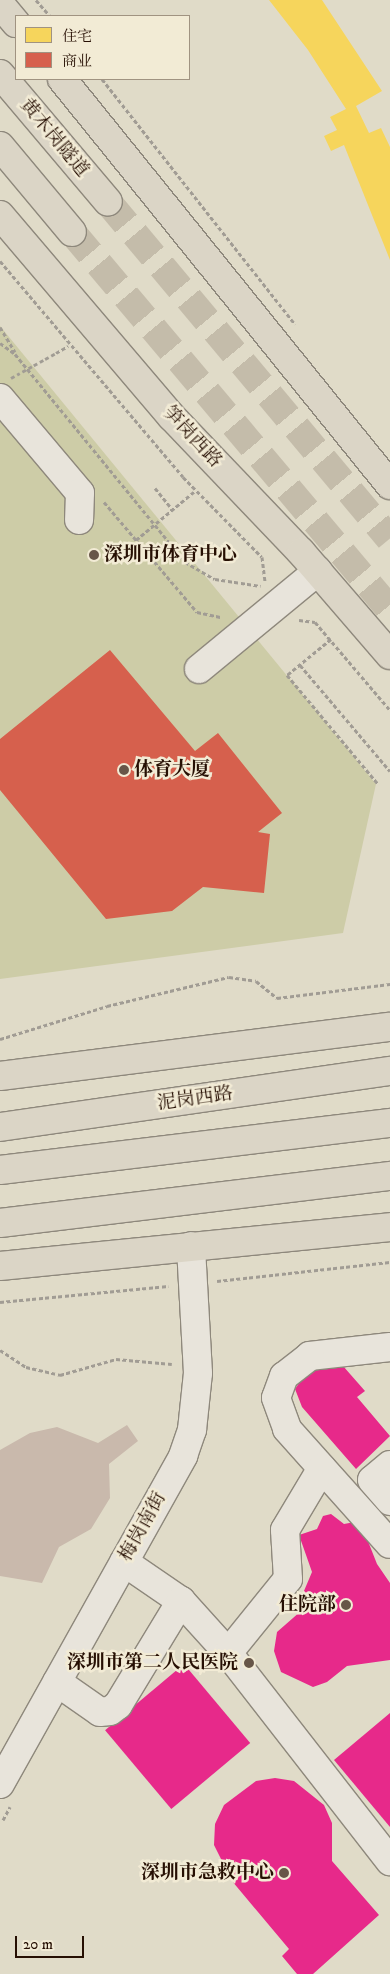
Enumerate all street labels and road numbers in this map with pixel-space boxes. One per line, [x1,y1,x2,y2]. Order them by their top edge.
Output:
street label: 黄木岗隧道 [15,94,93,182]
street label: 笋岗西路 [158,401,226,473]
street label: 泥岗西路 [156,1082,234,1116]
street label: 梅岗南街 [115,1488,171,1566]

